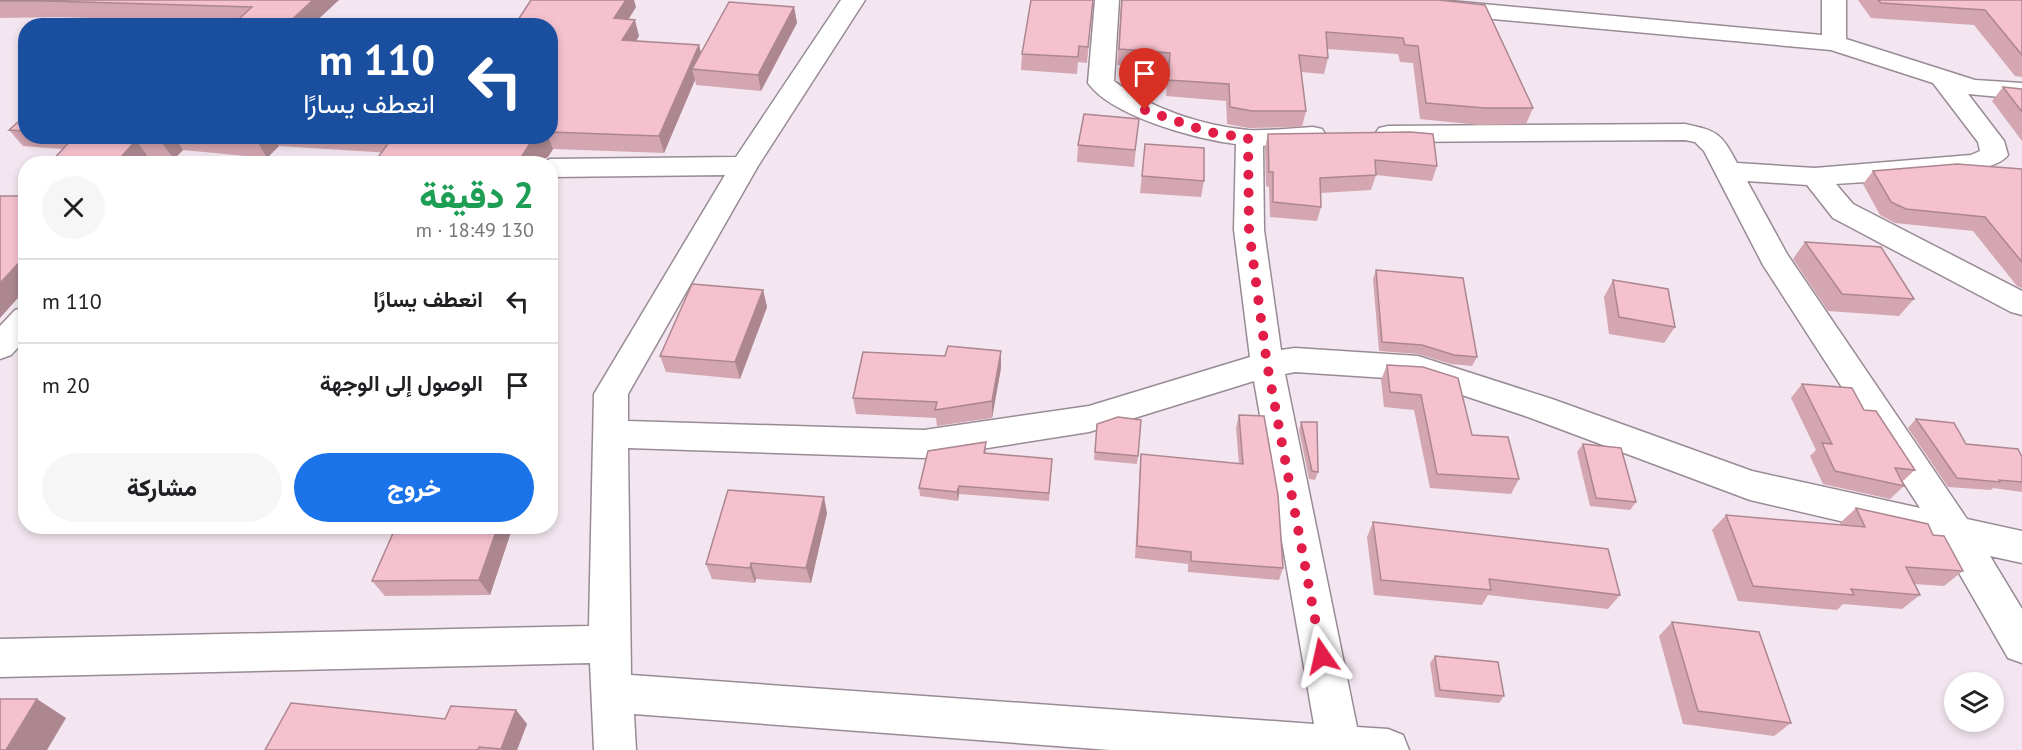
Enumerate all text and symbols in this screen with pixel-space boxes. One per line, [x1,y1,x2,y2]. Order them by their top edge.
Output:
text: 110 m [319,32,435,87]
icon: left [456,42,534,120]
pin [1119,48,1170,110]
icon: arrive [1128,57,1161,90]
text: انعطف يسارًا [303,86,435,120]
text: 2 دقيقة [419,171,534,218]
button: close [42,176,105,239]
text: 130 m · 18:49 [416,217,534,243]
text: انعطف يسارًا [373,285,483,313]
icon: left [501,285,534,318]
text: 110 m [42,287,102,315]
text: الوصول إلى الوجهة [320,369,483,397]
icon: arrive [501,369,534,402]
text: 20 m [42,371,90,399]
button: مشاركة [42,453,282,522]
button: خروج [294,453,534,522]
position arrow [1290,624,1354,688]
map controls [1944,672,2004,732]
button: layers [1944,672,2004,732]

